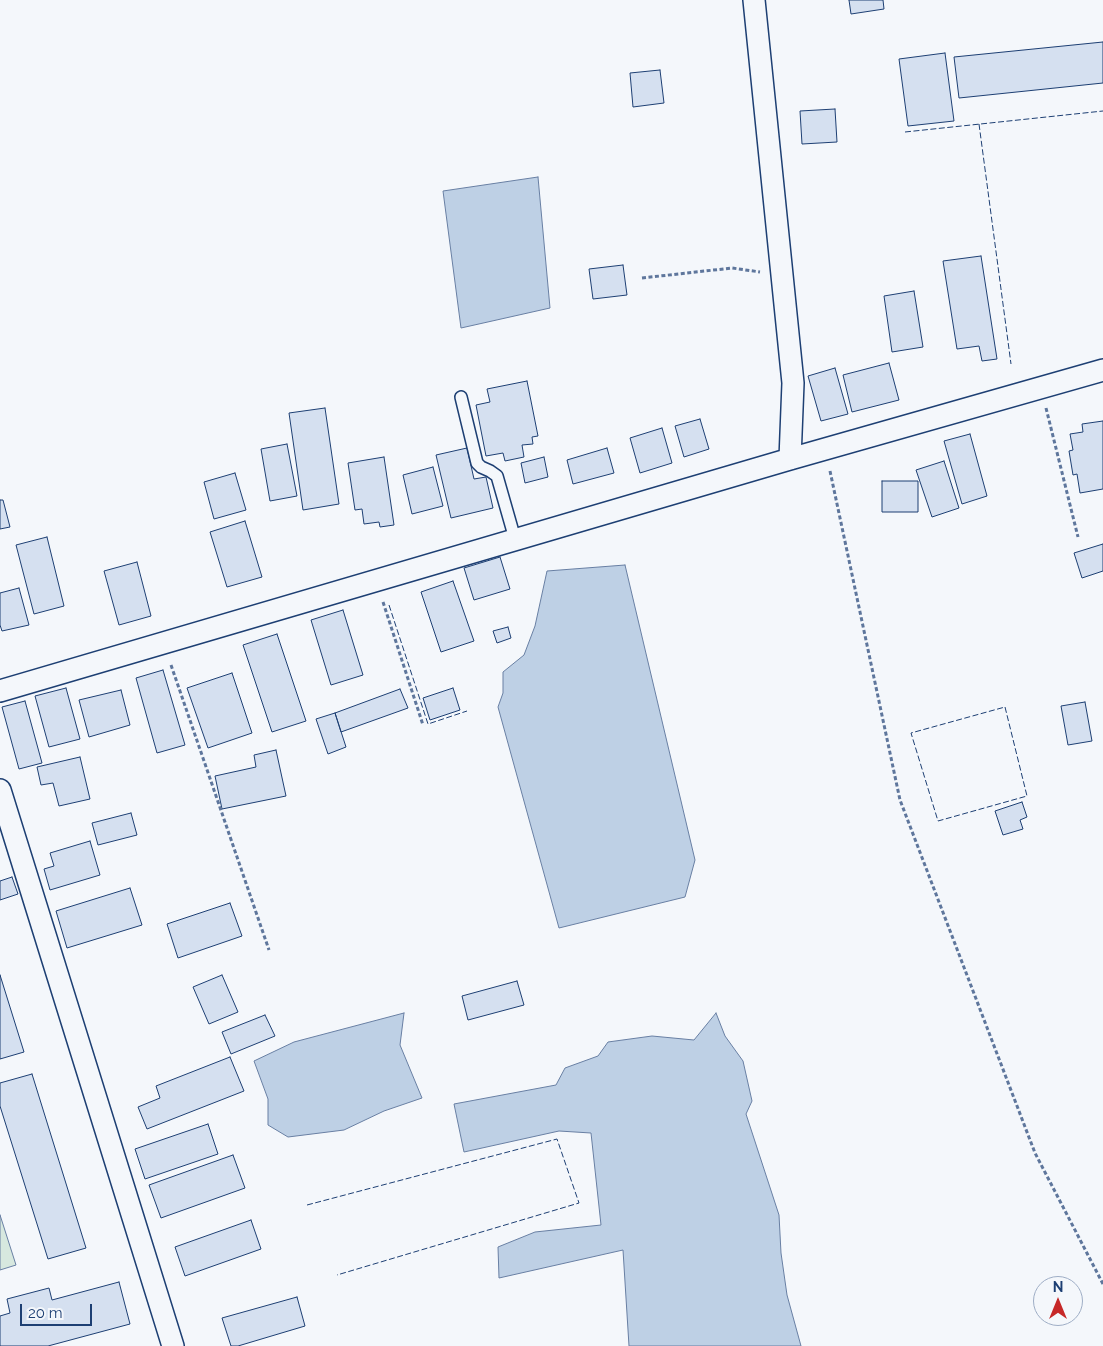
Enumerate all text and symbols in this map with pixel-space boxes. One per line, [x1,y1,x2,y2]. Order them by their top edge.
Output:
north arrow [1033,1276,1083,1326]
text: N [1053,1279,1063,1295]
scale bar [22,1294,95,1326]
text: 20 m [28,1304,63,1322]

